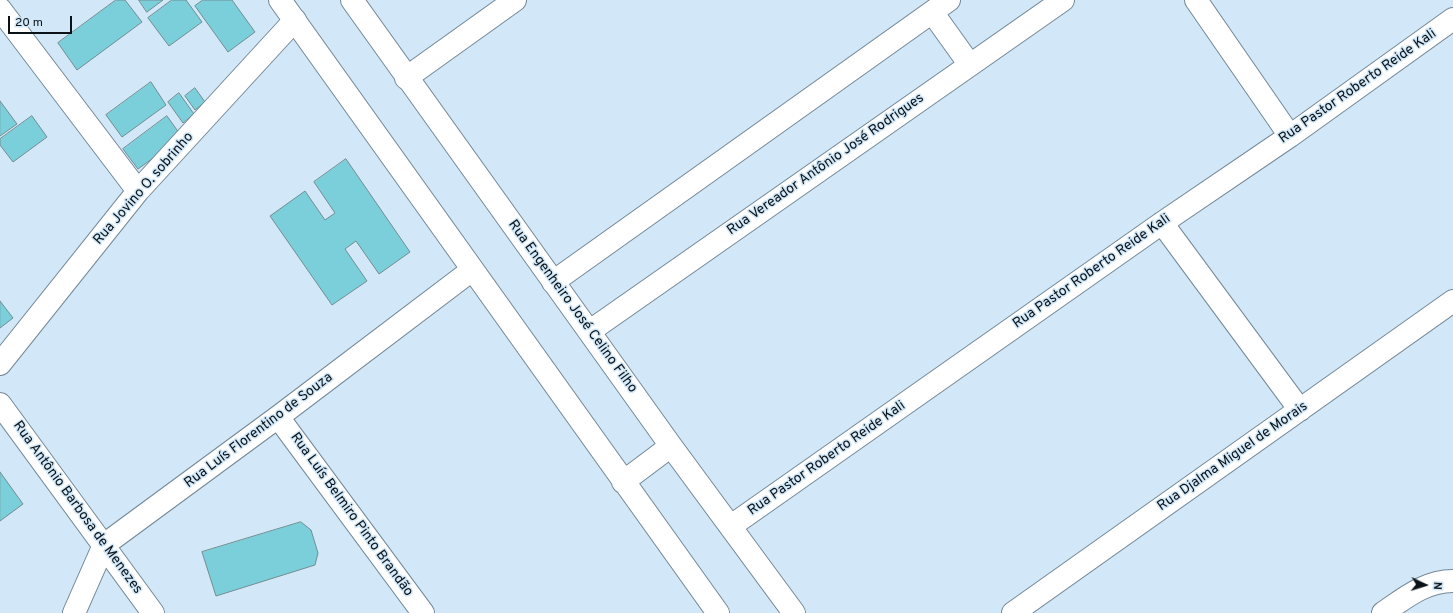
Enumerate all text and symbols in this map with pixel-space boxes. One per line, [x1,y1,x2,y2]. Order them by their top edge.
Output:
scale bar [10,8,74,34]
text: 20 m [15,15,43,31]
street label: Rua Pastor Roberto Reide Kali [1276,26,1440,148]
street label: Rua Vereador Antônio José Rodrigues [724,90,928,240]
street label: Rua Jovino O. sobrinho [90,129,198,249]
street label: Rua Pastor Roberto Reide Kali [1010,211,1174,333]
street label: Rua Engenheiro José Celino Filho [504,217,640,397]
street label: Rua Luís Florentino de Souza [182,370,336,492]
street label: Rua Pastor Roberto Reide Kali [745,398,909,520]
street label: Rua Djalma Miguel de Morais [1155,399,1311,515]
street label: Rua Antônio Barbosa de Menezes [9,418,145,598]
street label: Rua Luís Belmiro Pinto Brandão [286,430,416,600]
north arrow [1405,565,1445,605]
text: N [1430,581,1444,590]

